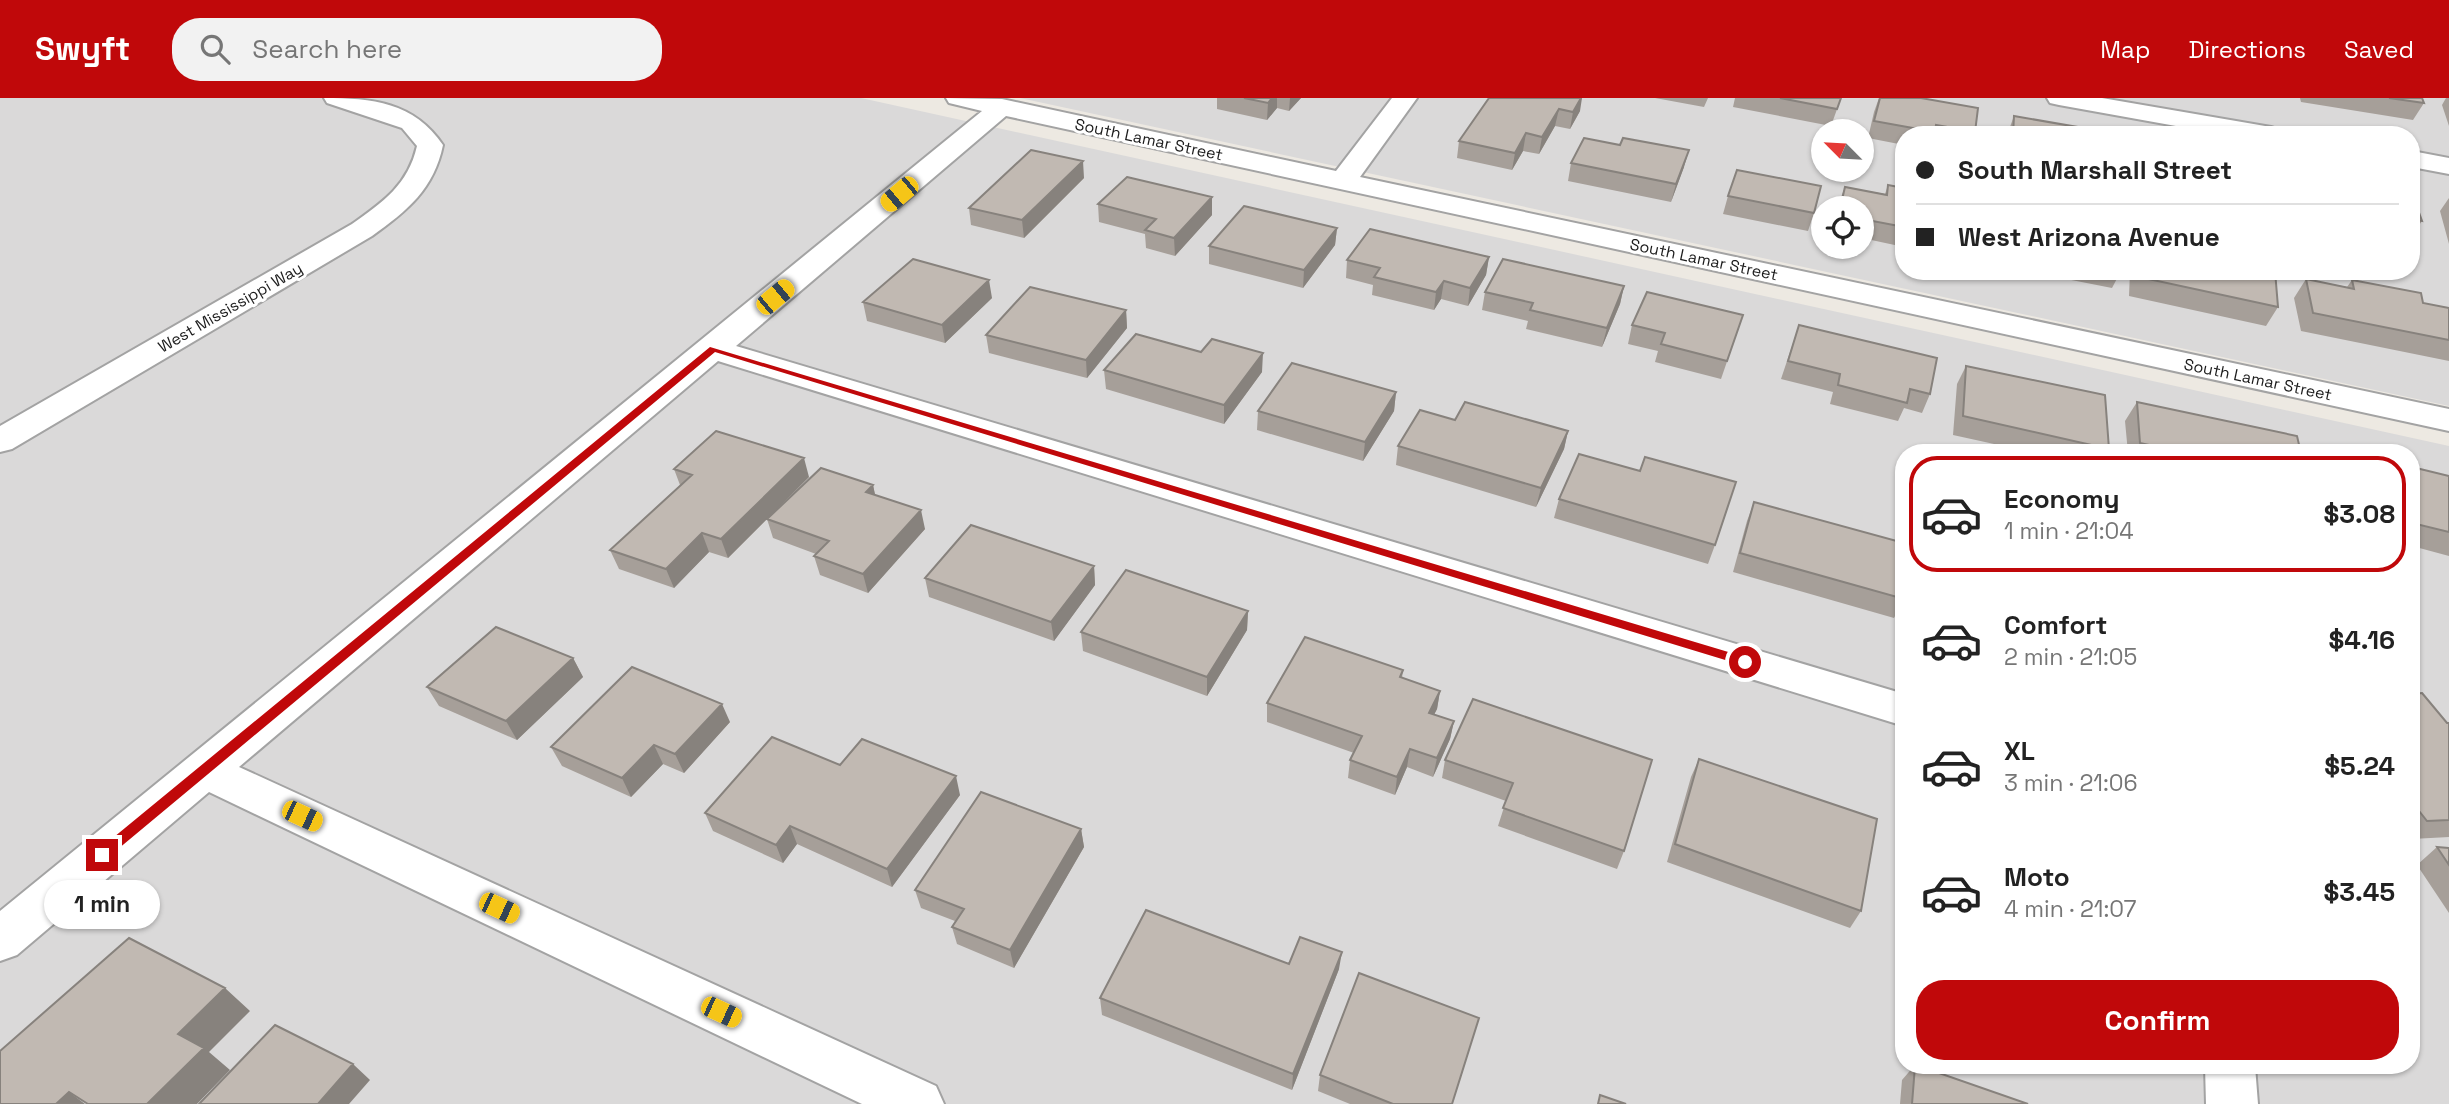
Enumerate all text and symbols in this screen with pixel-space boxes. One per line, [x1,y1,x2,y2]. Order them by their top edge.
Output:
search box [172,18,662,81]
text: Swyft [35,28,130,70]
icon: search [196,30,234,68]
text: Search here [252,32,402,66]
text: Map [2100,34,2150,65]
text: Directions [2188,34,2306,65]
text: Saved [2344,34,2414,65]
street label: South Lamar Street [1073,114,1225,165]
north arrow [1811,119,1874,182]
map controls [1811,119,1874,259]
text: South Marshall Street [1958,153,2232,187]
car [877,172,922,216]
button: locate [1811,196,1874,259]
text: West Arizona Avenue [1958,220,2220,254]
street label: South Lamar Street [1628,234,1780,285]
street label: West Mississippi Way [154,257,306,357]
car [753,275,798,319]
street label: South Lamar Street [2182,354,2334,405]
text: Economy [2004,482,2120,516]
icon: car [1920,483,1983,546]
text: $3.08 [2324,497,2395,531]
text: 1 min · 21:04 [2004,516,2134,546]
text: Comfort [2004,608,2107,642]
icon: car [1920,609,1983,672]
text: $4.16 [2328,623,2395,657]
text: 2 min · 21:05 [2004,642,2137,672]
route start [1729,646,1761,678]
text: XL [2004,734,2035,768]
icon: car [1920,735,1983,798]
text: $5.24 [2324,749,2395,783]
text: 3 min · 21:06 [2004,768,2138,798]
car [279,798,326,834]
route end [86,839,118,871]
text: Moto [2004,860,2070,894]
icon: car [1920,861,1983,924]
text: $3.45 [2324,875,2395,909]
callout: 1 min [44,880,160,928]
text: 1 min [74,889,130,919]
car [476,890,523,926]
text: 4 min · 21:07 [2004,894,2137,924]
button: Confirm [1916,980,2399,1060]
car [698,994,745,1030]

